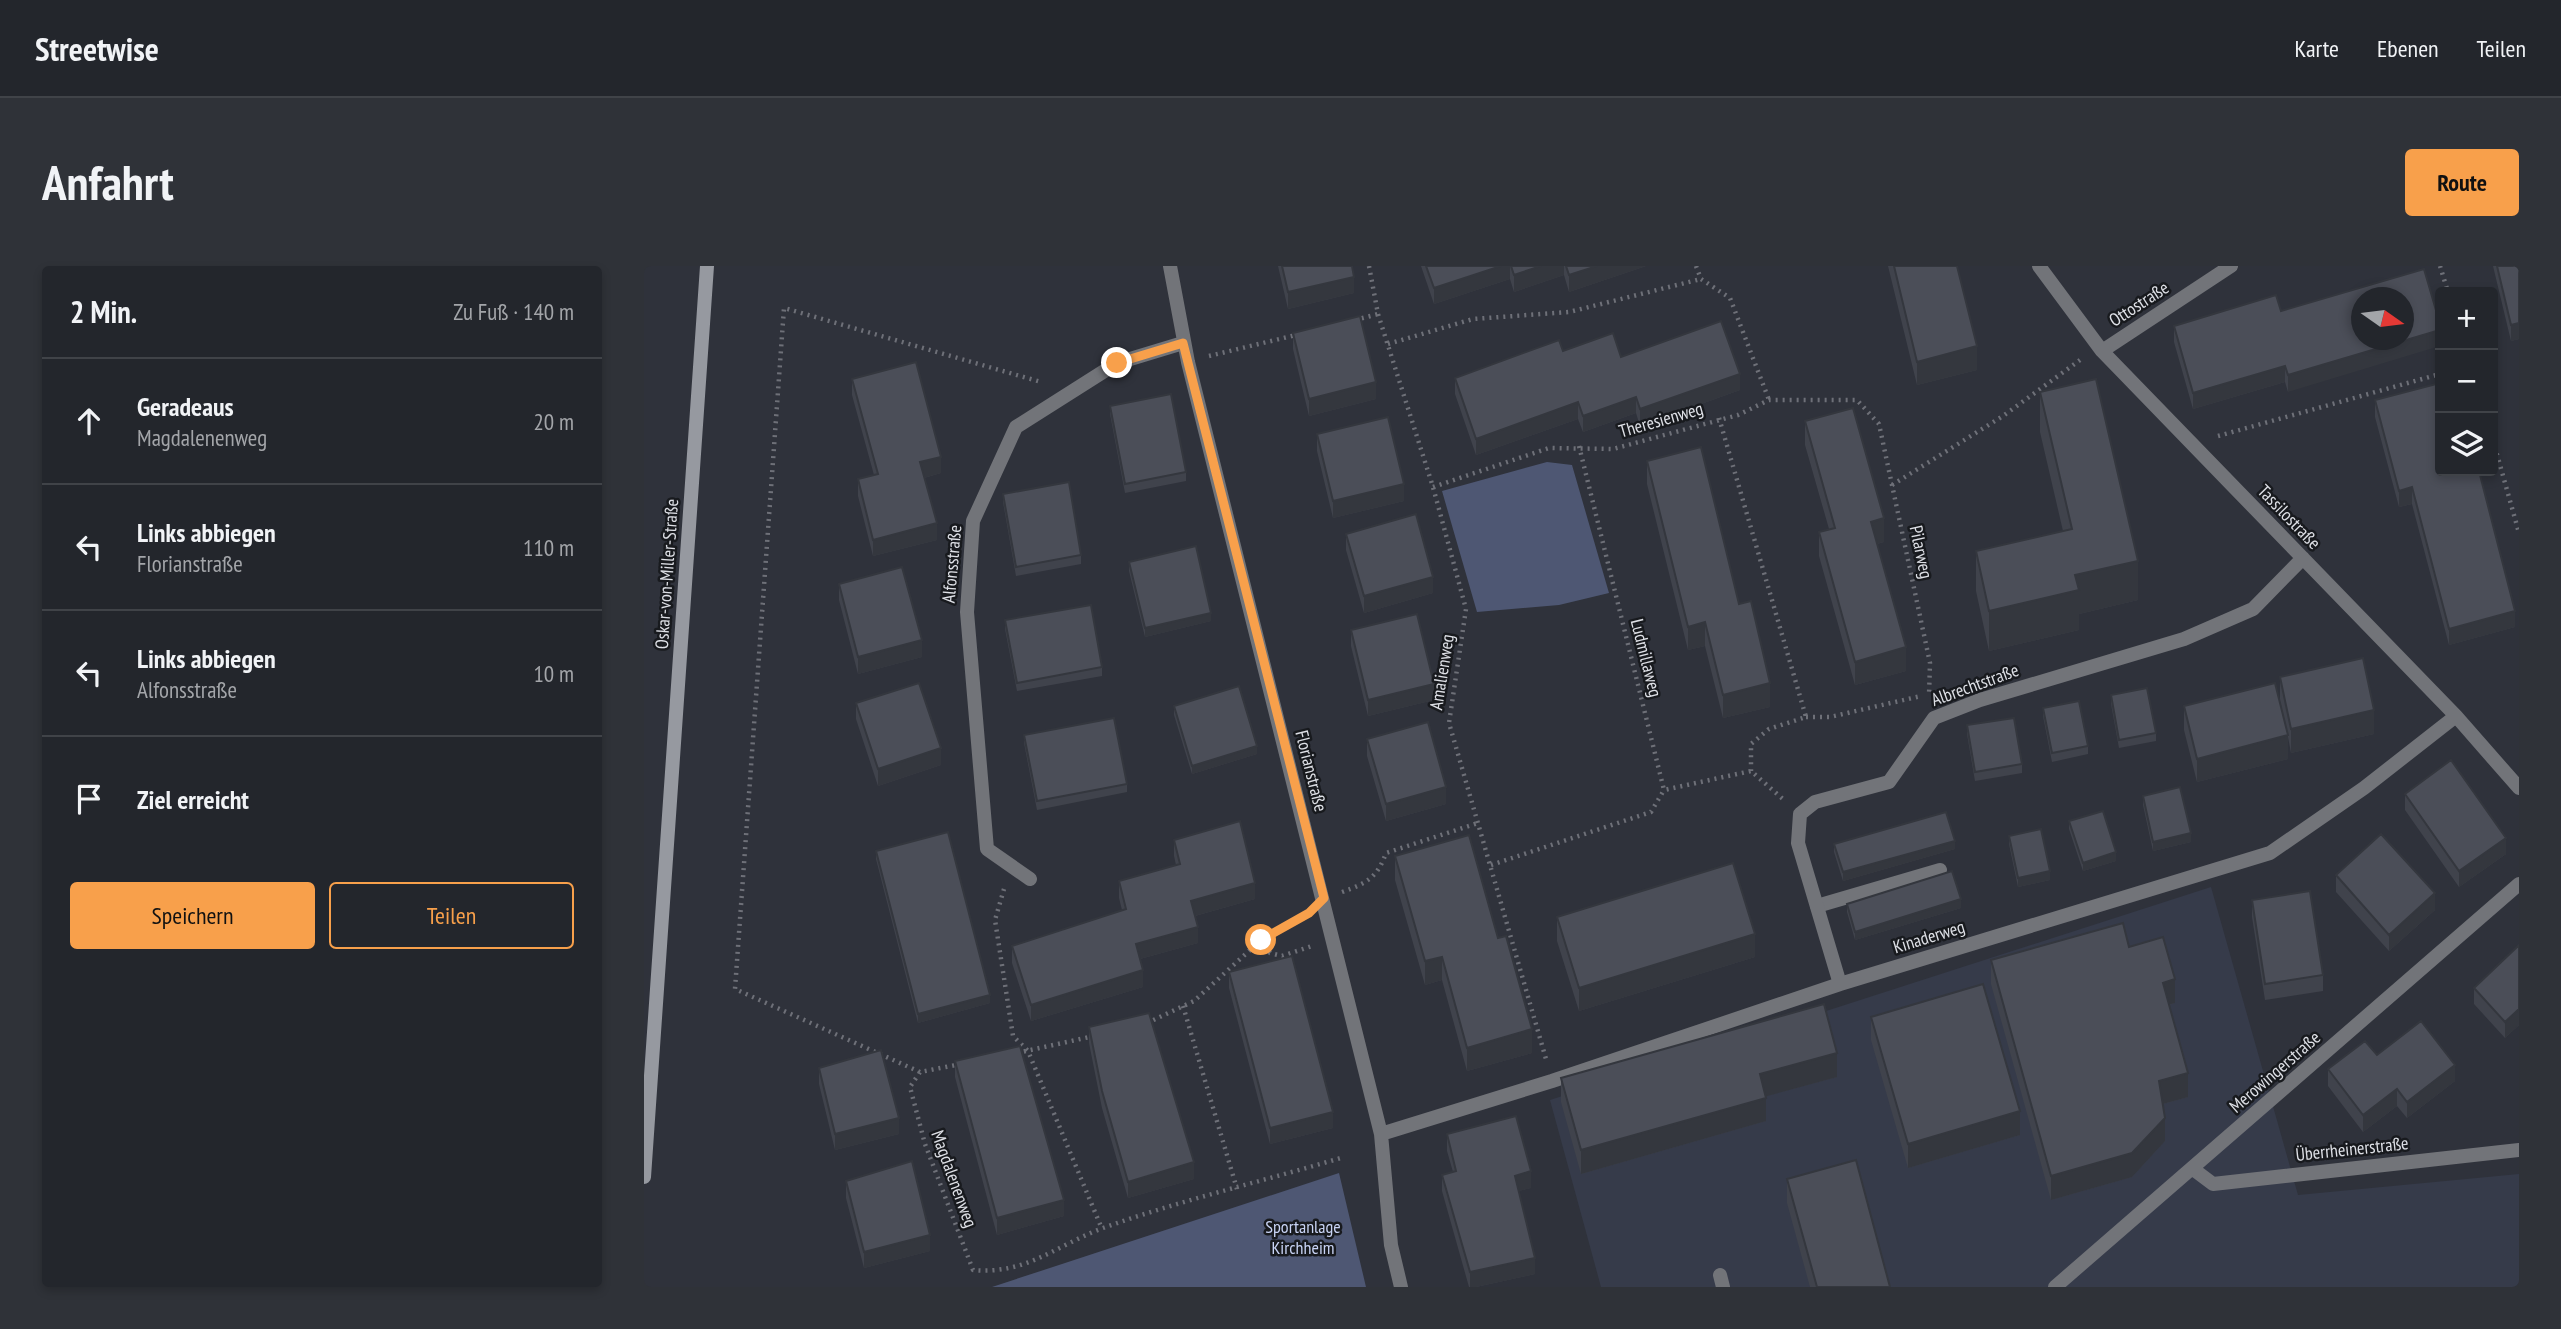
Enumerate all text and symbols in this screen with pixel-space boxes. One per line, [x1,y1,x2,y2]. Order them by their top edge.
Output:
text: Streetwise [35,27,159,70]
text: Karte [2295,33,2339,64]
text: Ebenen [2377,33,2439,64]
text: Teilen [2477,33,2526,64]
button: Route [2405,149,2519,216]
text: Anfahrt [42,150,174,214]
street label: Ottostraße [2104,276,2173,331]
north arrow [2351,287,2414,350]
map controls [2435,287,2498,476]
button: + [2435,287,2498,350]
text: 2 Min. [70,292,137,331]
text: Zu Fuß · 140 m [453,297,574,326]
route end [1101,347,1132,378]
button: − [2435,350,2498,413]
text: Geradeaus [137,390,234,423]
street label: Theresienweg [1616,397,1706,443]
icon: ahead [70,402,108,440]
text: 20 m [533,407,574,436]
button: layers [2435,413,2498,476]
text: Magdalenenweg [137,423,267,452]
street label: Tassilostraße [2253,479,2326,554]
street label: Oskar-von-Miller-Straße [650,498,683,650]
text: Links abbiegen [137,516,276,549]
street label: Pilarweg [1905,523,1938,581]
street label: Alfonsstraße [937,524,966,604]
icon: left [70,528,108,566]
text: 110 m [523,533,574,562]
text: Florianstraße [137,549,243,578]
street label: Ludmillaweg [1626,616,1667,699]
street label: Amalienweg [1424,632,1459,711]
text: Links abbiegen [137,642,276,675]
icon: left [70,654,108,692]
street label: Albrechtstraße [1928,658,2022,711]
text: 10 m [533,659,574,688]
text: Alfonsstraße [137,675,237,704]
street label: Florianstraße [1290,728,1333,814]
icon: arrive [70,780,108,818]
text: Ziel erreicht [137,783,249,816]
button: Speichern [70,882,315,949]
button: Teilen [329,882,574,949]
street label: Kinaderweg [1890,915,1967,958]
route start [1245,924,1276,955]
street label: Merowingerstraße [2224,1026,2325,1118]
street label: Magdalenenweg [926,1127,983,1231]
street label: Überrheinerstraße [2294,1131,2410,1166]
park label: Sportanlage Kirchheim [1265,1215,1341,1259]

